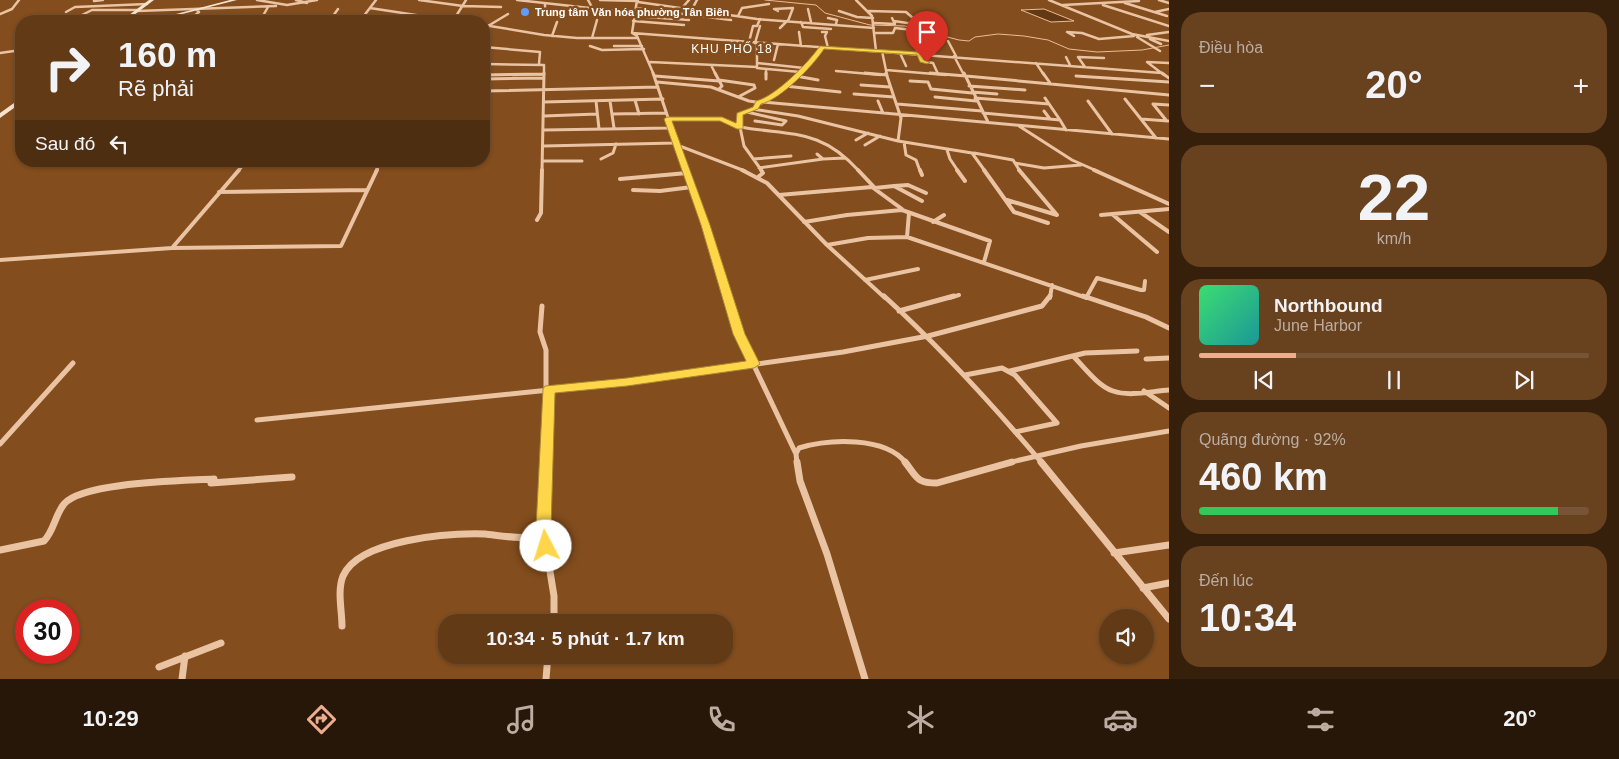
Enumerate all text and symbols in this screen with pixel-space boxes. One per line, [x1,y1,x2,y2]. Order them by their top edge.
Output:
marker: Trung tâm Văn hóa phường Tân Biên [519,6,531,18]
place label: Trung tâm Văn hóa phường Tân Biên [535,6,730,18]
pin [906,11,948,62]
icon: arrive [913,18,941,46]
icon: right [35,35,100,100]
text: 160 m [118,35,217,74]
text: Điều hòa [1199,39,1263,56]
district label: KHU PHỐ 18 [691,41,773,56]
text: 20° [1365,64,1423,106]
text: − [1199,70,1215,101]
text: + [1573,70,1589,101]
text: Rẽ phải [118,76,194,101]
icon: left [105,130,133,158]
text: Sau đó [35,133,95,154]
text: 22 [1358,161,1430,234]
text: km/h [1377,230,1411,247]
text: Northbound [1274,295,1383,316]
text: June Harbor [1274,317,1362,334]
icon: previous [1250,366,1278,394]
icon: pause [1380,366,1408,394]
icon: next [1510,366,1538,394]
text: Quãng đường · 92% [1199,431,1346,448]
text: 460 km [1199,456,1328,498]
position arrow [519,519,571,571]
text: Đến lúc [1199,572,1253,589]
text: 10:34 [1199,597,1296,639]
speed limit sign: 30 [15,599,80,664]
map controls [1099,609,1154,664]
button: sound [1099,609,1154,664]
text: 10:34 · 5 phút · 1.7 km [486,628,685,649]
icon: directions [304,702,339,737]
icon: music [504,702,539,737]
icon: phone [704,702,739,737]
icon: climate [903,702,938,737]
icon: car [1103,702,1138,737]
icon: filters [1303,702,1338,737]
text: 10:29 [82,706,139,731]
text: 20° [1503,706,1536,731]

